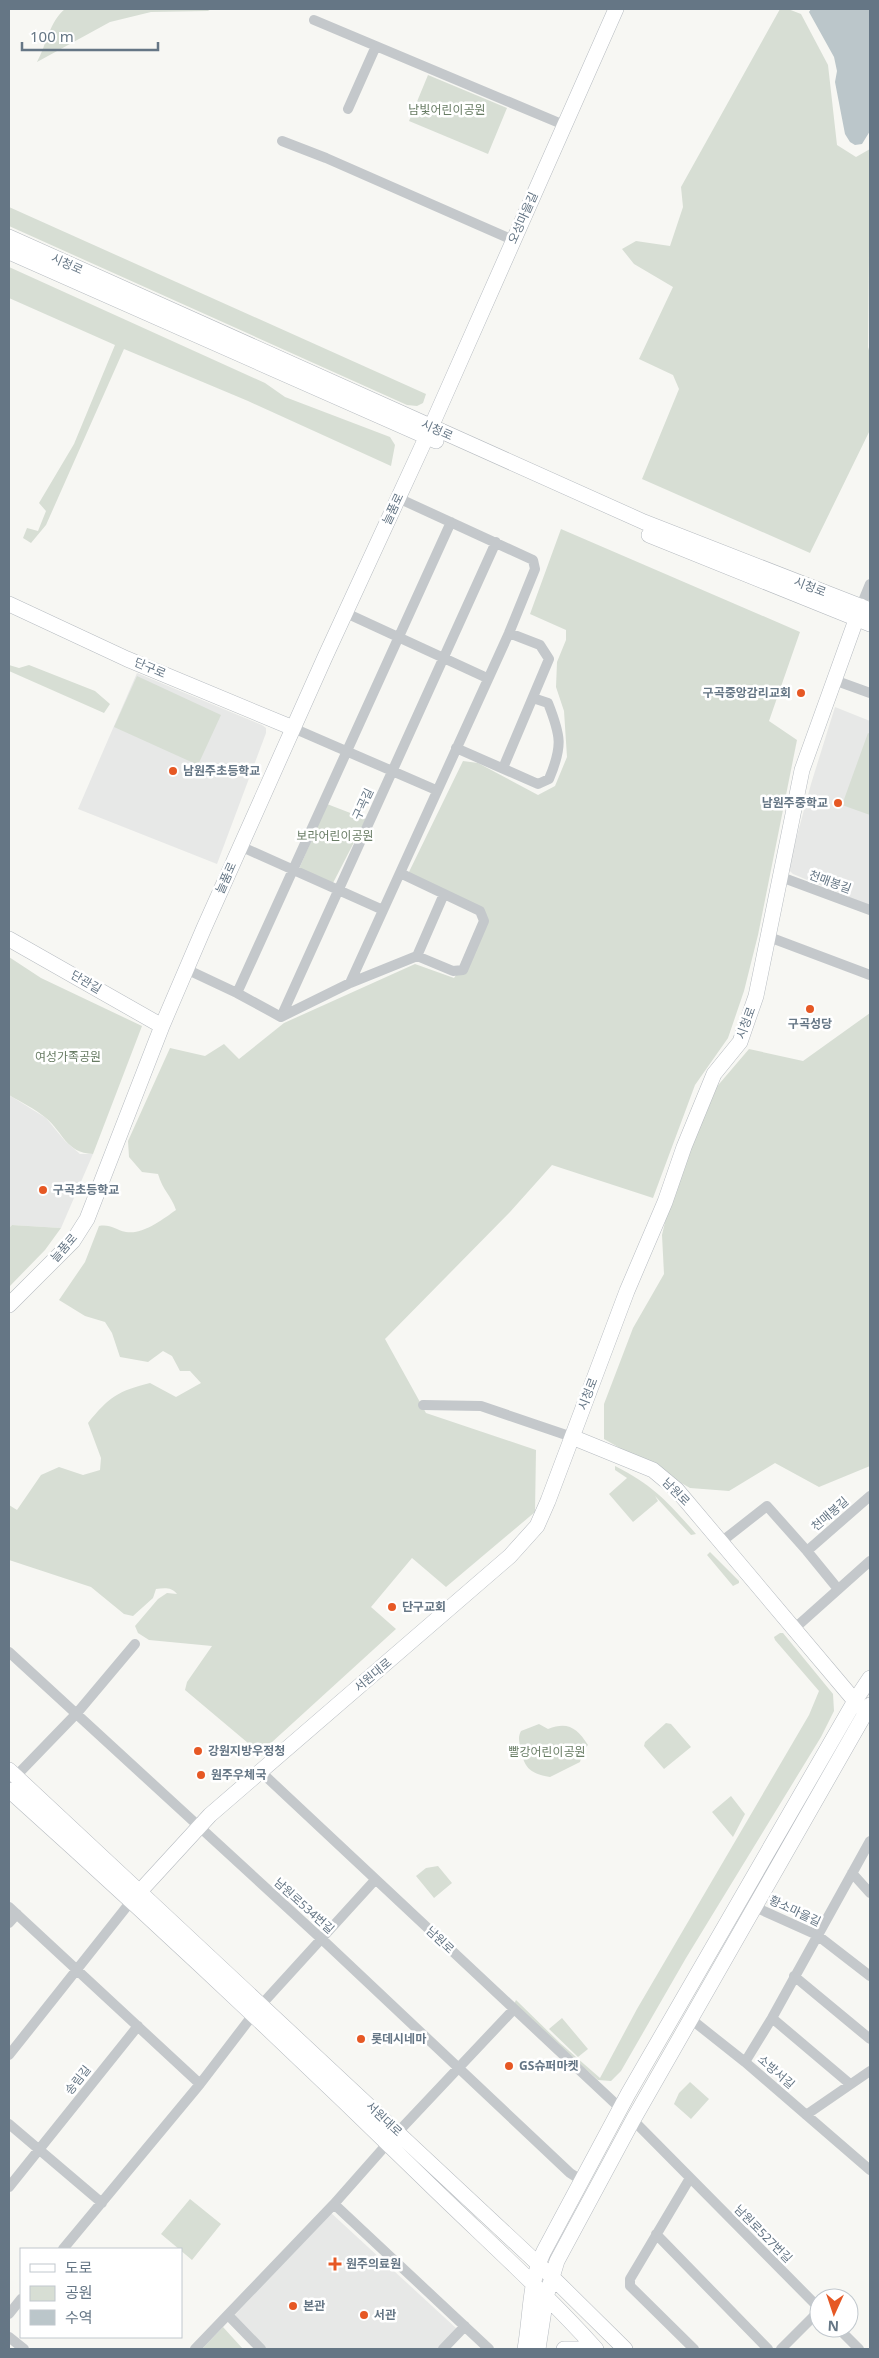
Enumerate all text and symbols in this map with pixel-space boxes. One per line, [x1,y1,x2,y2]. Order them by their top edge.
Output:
scale bar [22,20,159,52]
text: 100 m [30,26,74,46]
park label: 남빛어린이공원 [408,101,486,118]
street label: 오성마을길 [504,189,542,246]
street label: 시청로 [49,249,86,278]
street label: 시청로 [419,415,456,444]
street label: 늘품로 [378,490,407,527]
street label: 시청로 [792,573,829,600]
street label: 단구로 [132,653,169,682]
place label: 구곡중앙감리교회 [703,684,791,701]
marker: 구곡중앙감리교회 [795,687,807,699]
place label: 남원주초등학교 [183,762,260,779]
marker: 남원주초등학교 [167,765,179,777]
street label: 구곡길 [348,785,377,822]
place label: 남원주중학교 [762,794,828,811]
marker: 남원주중학교 [832,797,844,809]
park label: 보라어린이공원 [296,827,374,844]
street label: 늘품로 [211,859,240,896]
street label: 천매봉길 [807,866,854,897]
street label: 단관길 [68,966,105,997]
marker: 구곡성당 [804,1003,816,1015]
street label: 시청로 [732,1004,759,1041]
place label: 구곡성당 [788,1015,832,1032]
park label: 여성가족공원 [35,1048,101,1065]
place label: 구곡초등학교 [53,1181,119,1198]
marker: 구곡초등학교 [37,1184,49,1196]
street label: 늘품로 [46,1230,81,1266]
street label: 시청로 [574,1375,601,1412]
street label: 남원로 [659,1474,694,1509]
street label: 천매봉길 [807,1493,852,1535]
place label: 단구교회 [402,1598,446,1615]
marker: 단구교회 [386,1601,398,1613]
street label: 서원대로 [350,1654,395,1695]
place label: 강원지방우정청 [208,1742,285,1759]
park label: 빨강어린이공원 [508,1743,586,1760]
marker: 강원지방우정청 [192,1745,204,1757]
place label: 원주우체국 [211,1766,266,1783]
marker: 원주우체국 [195,1769,207,1781]
street label: 남원로534번길 [270,1874,338,1937]
street label: 황소마을길 [767,1891,824,1930]
street label: 남원로 [422,1922,458,1957]
place label: 롯데시네마 [371,2030,426,2047]
marker: 롯데시네마 [355,2033,367,2045]
street label: 소방서길 [754,2051,799,2093]
place label: GS슈퍼마켓 [519,2057,578,2074]
marker: GS슈퍼마켓 [503,2060,515,2072]
street label: 송림길 [61,2061,95,2098]
street label: 서원대로 [362,2097,406,2140]
street label: 남원로527번길 [731,2201,796,2266]
legend [20,2248,182,2338]
place label: 원주의료원 [346,2255,401,2272]
text: 도로 [65,2257,93,2277]
marker: 원주의료원 [328,2257,342,2271]
text: 공원 [65,2282,93,2302]
north arrow [809,2288,859,2338]
place label: 본관 [303,2297,325,2314]
marker: 본관 [287,2300,299,2312]
place label: 서관 [374,2306,396,2323]
text: 수역 [65,2307,93,2327]
marker: 서관 [358,2309,370,2321]
text: N [827,2317,839,2336]

